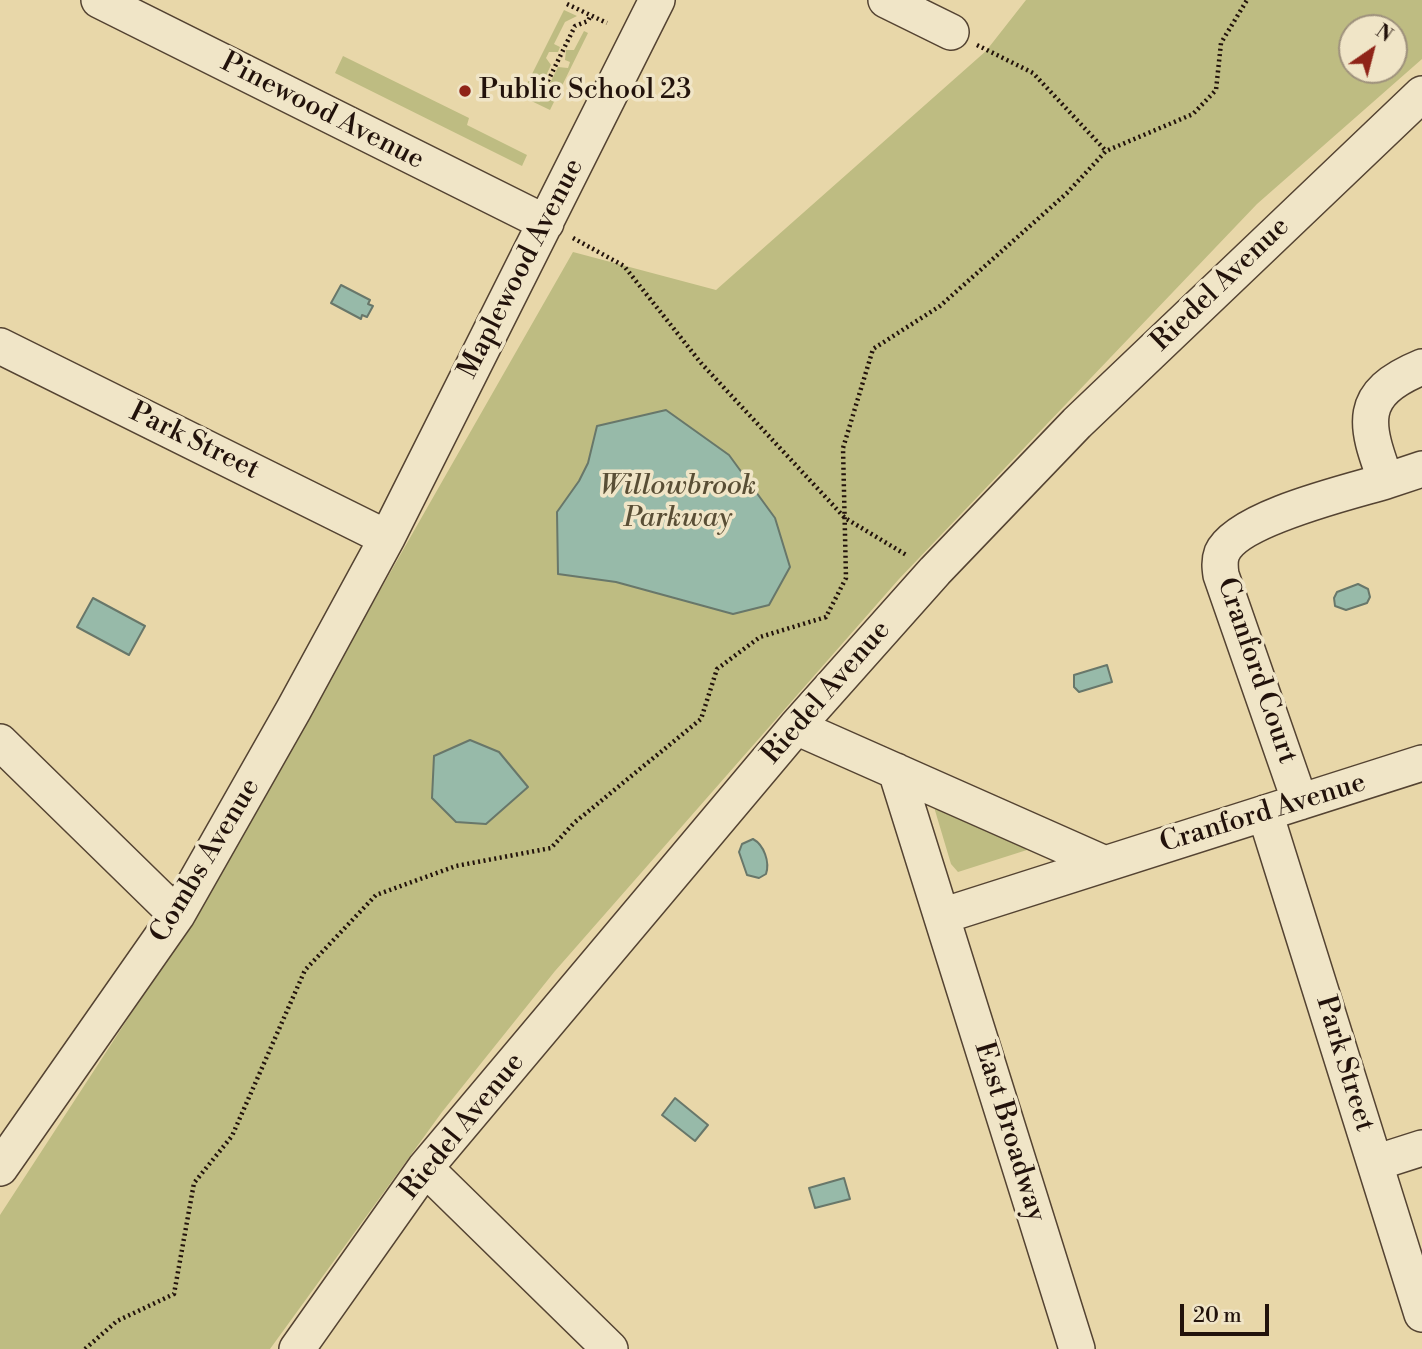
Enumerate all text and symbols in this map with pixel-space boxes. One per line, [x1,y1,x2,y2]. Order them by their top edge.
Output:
north arrow [1338,14,1408,84]
text: N [1371,19,1397,48]
street label: Pinewood Avenue [215,46,429,178]
place label: Public School 23 [479,74,691,108]
marker: Public School 23 [457,83,473,99]
street label: Maplewood Avenue [452,154,592,384]
street label: Riedel Avenue [1145,211,1297,359]
street label: Park Street [124,396,264,488]
park label: Willowbrook Parkway [600,470,756,536]
street label: Cranford Court [1208,574,1304,768]
street label: Riedel Avenue [756,614,898,772]
street label: Cranford Avenue [1156,767,1370,861]
street label: Combs Avenue [144,773,268,949]
street label: Park Street [1307,992,1381,1136]
street label: East Broadway [966,1038,1052,1226]
street label: Riedel Avenue [394,1047,532,1207]
scale bar [1184,1290,1273,1334]
text: 20 m [1193,1303,1242,1329]

